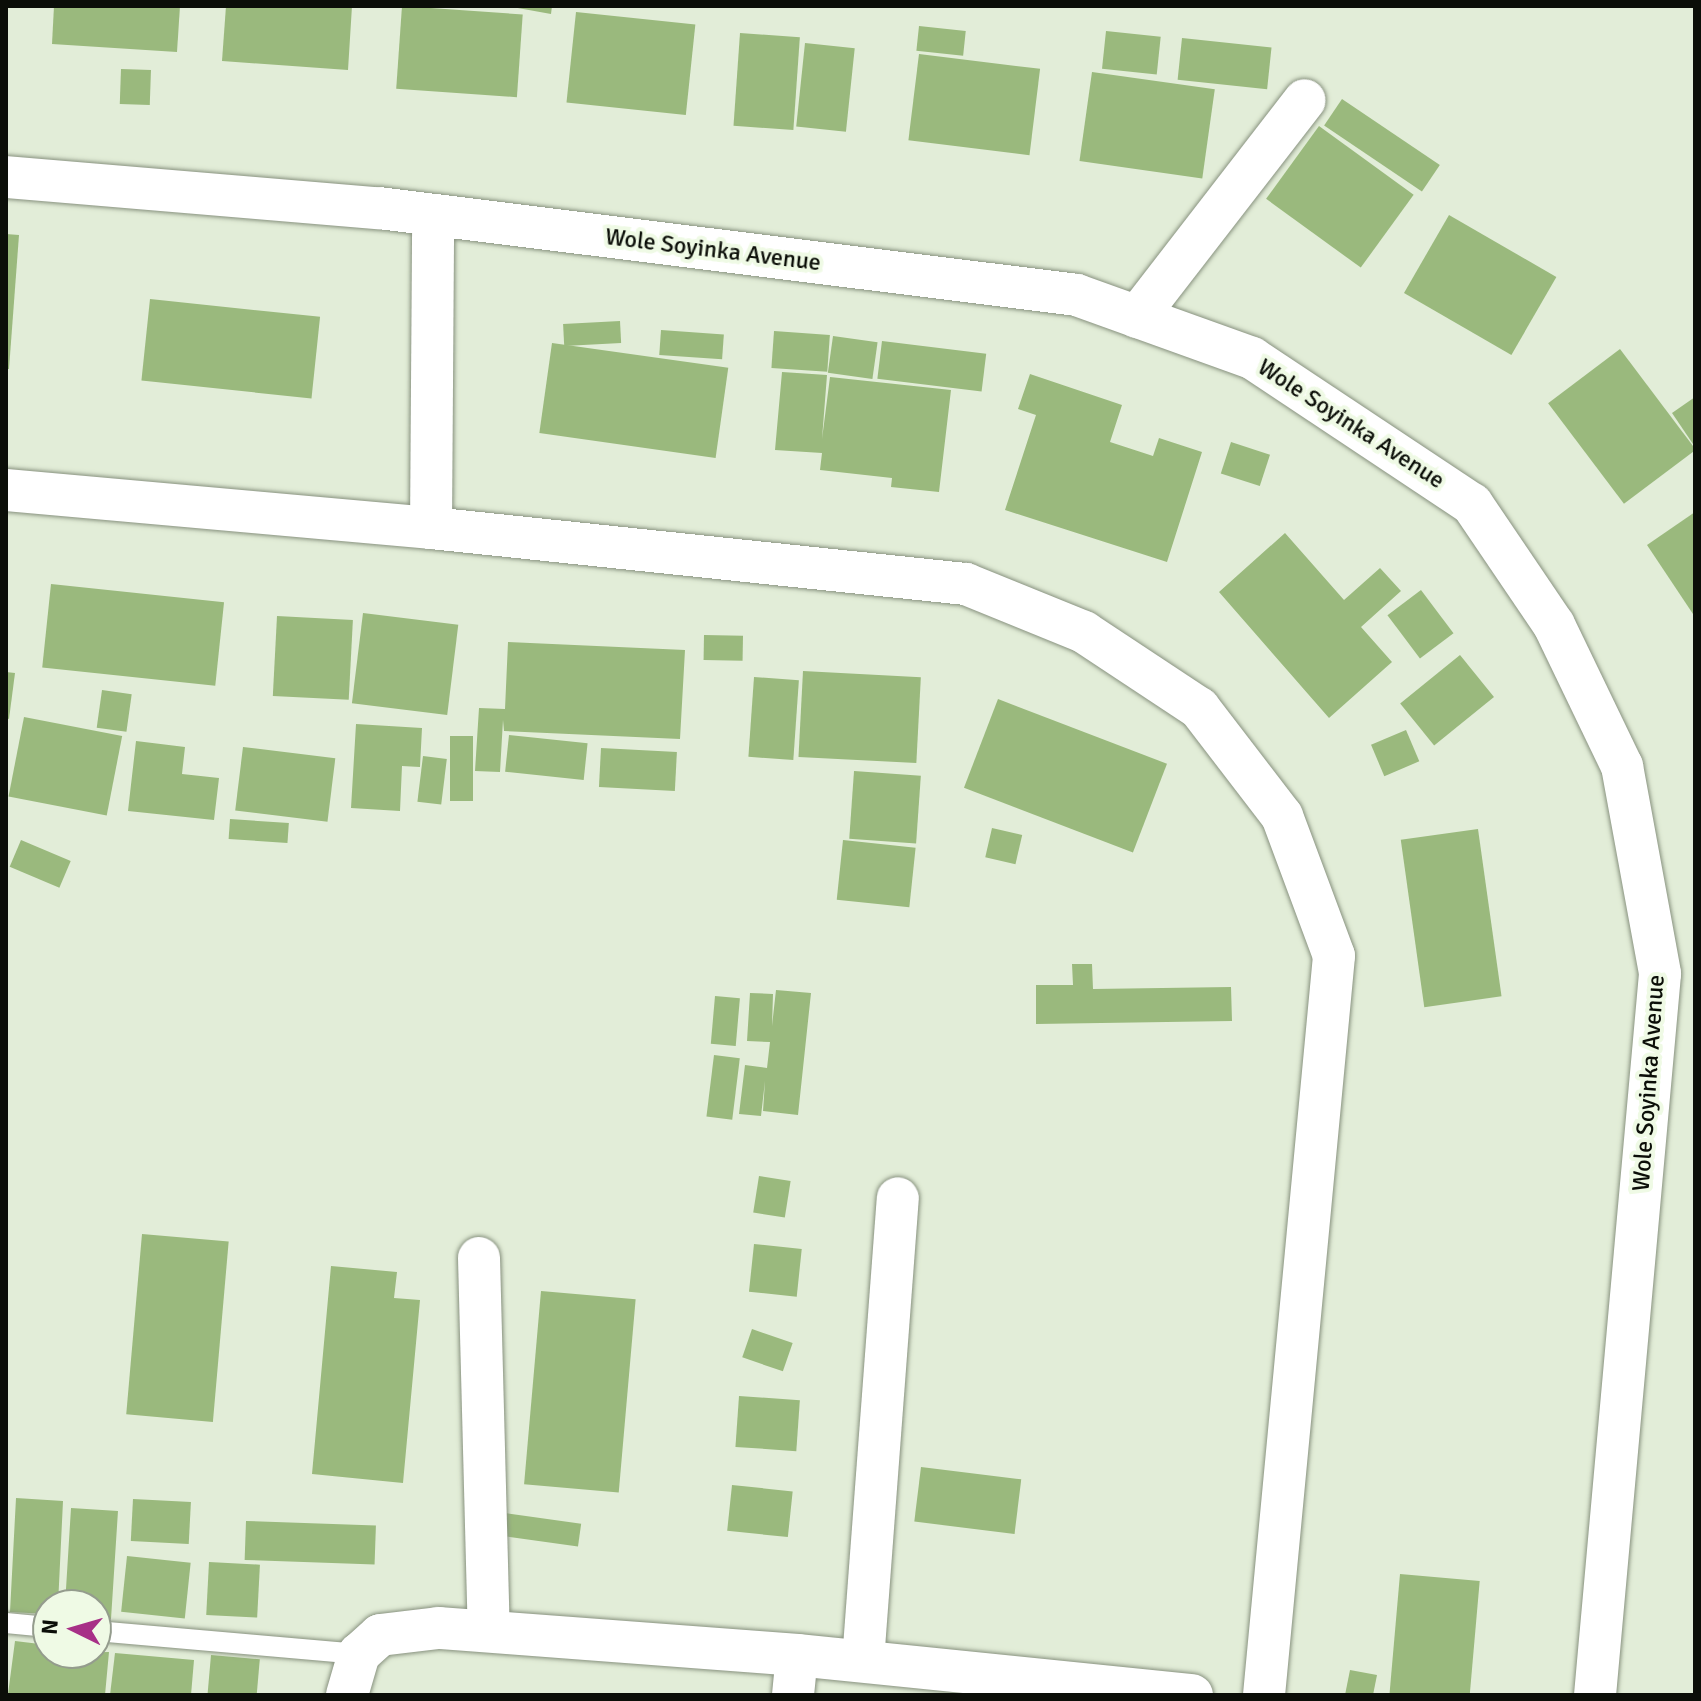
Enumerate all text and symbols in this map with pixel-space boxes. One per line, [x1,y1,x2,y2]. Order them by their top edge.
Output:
street label: Wole Soyinka Avenue [604,222,822,278]
street label: Wole Soyinka Avenue [1252,353,1450,495]
street label: Wole Soyinka Avenue [1627,974,1671,1192]
north arrow [32,1589,112,1669]
text: N [35,1618,64,1636]

